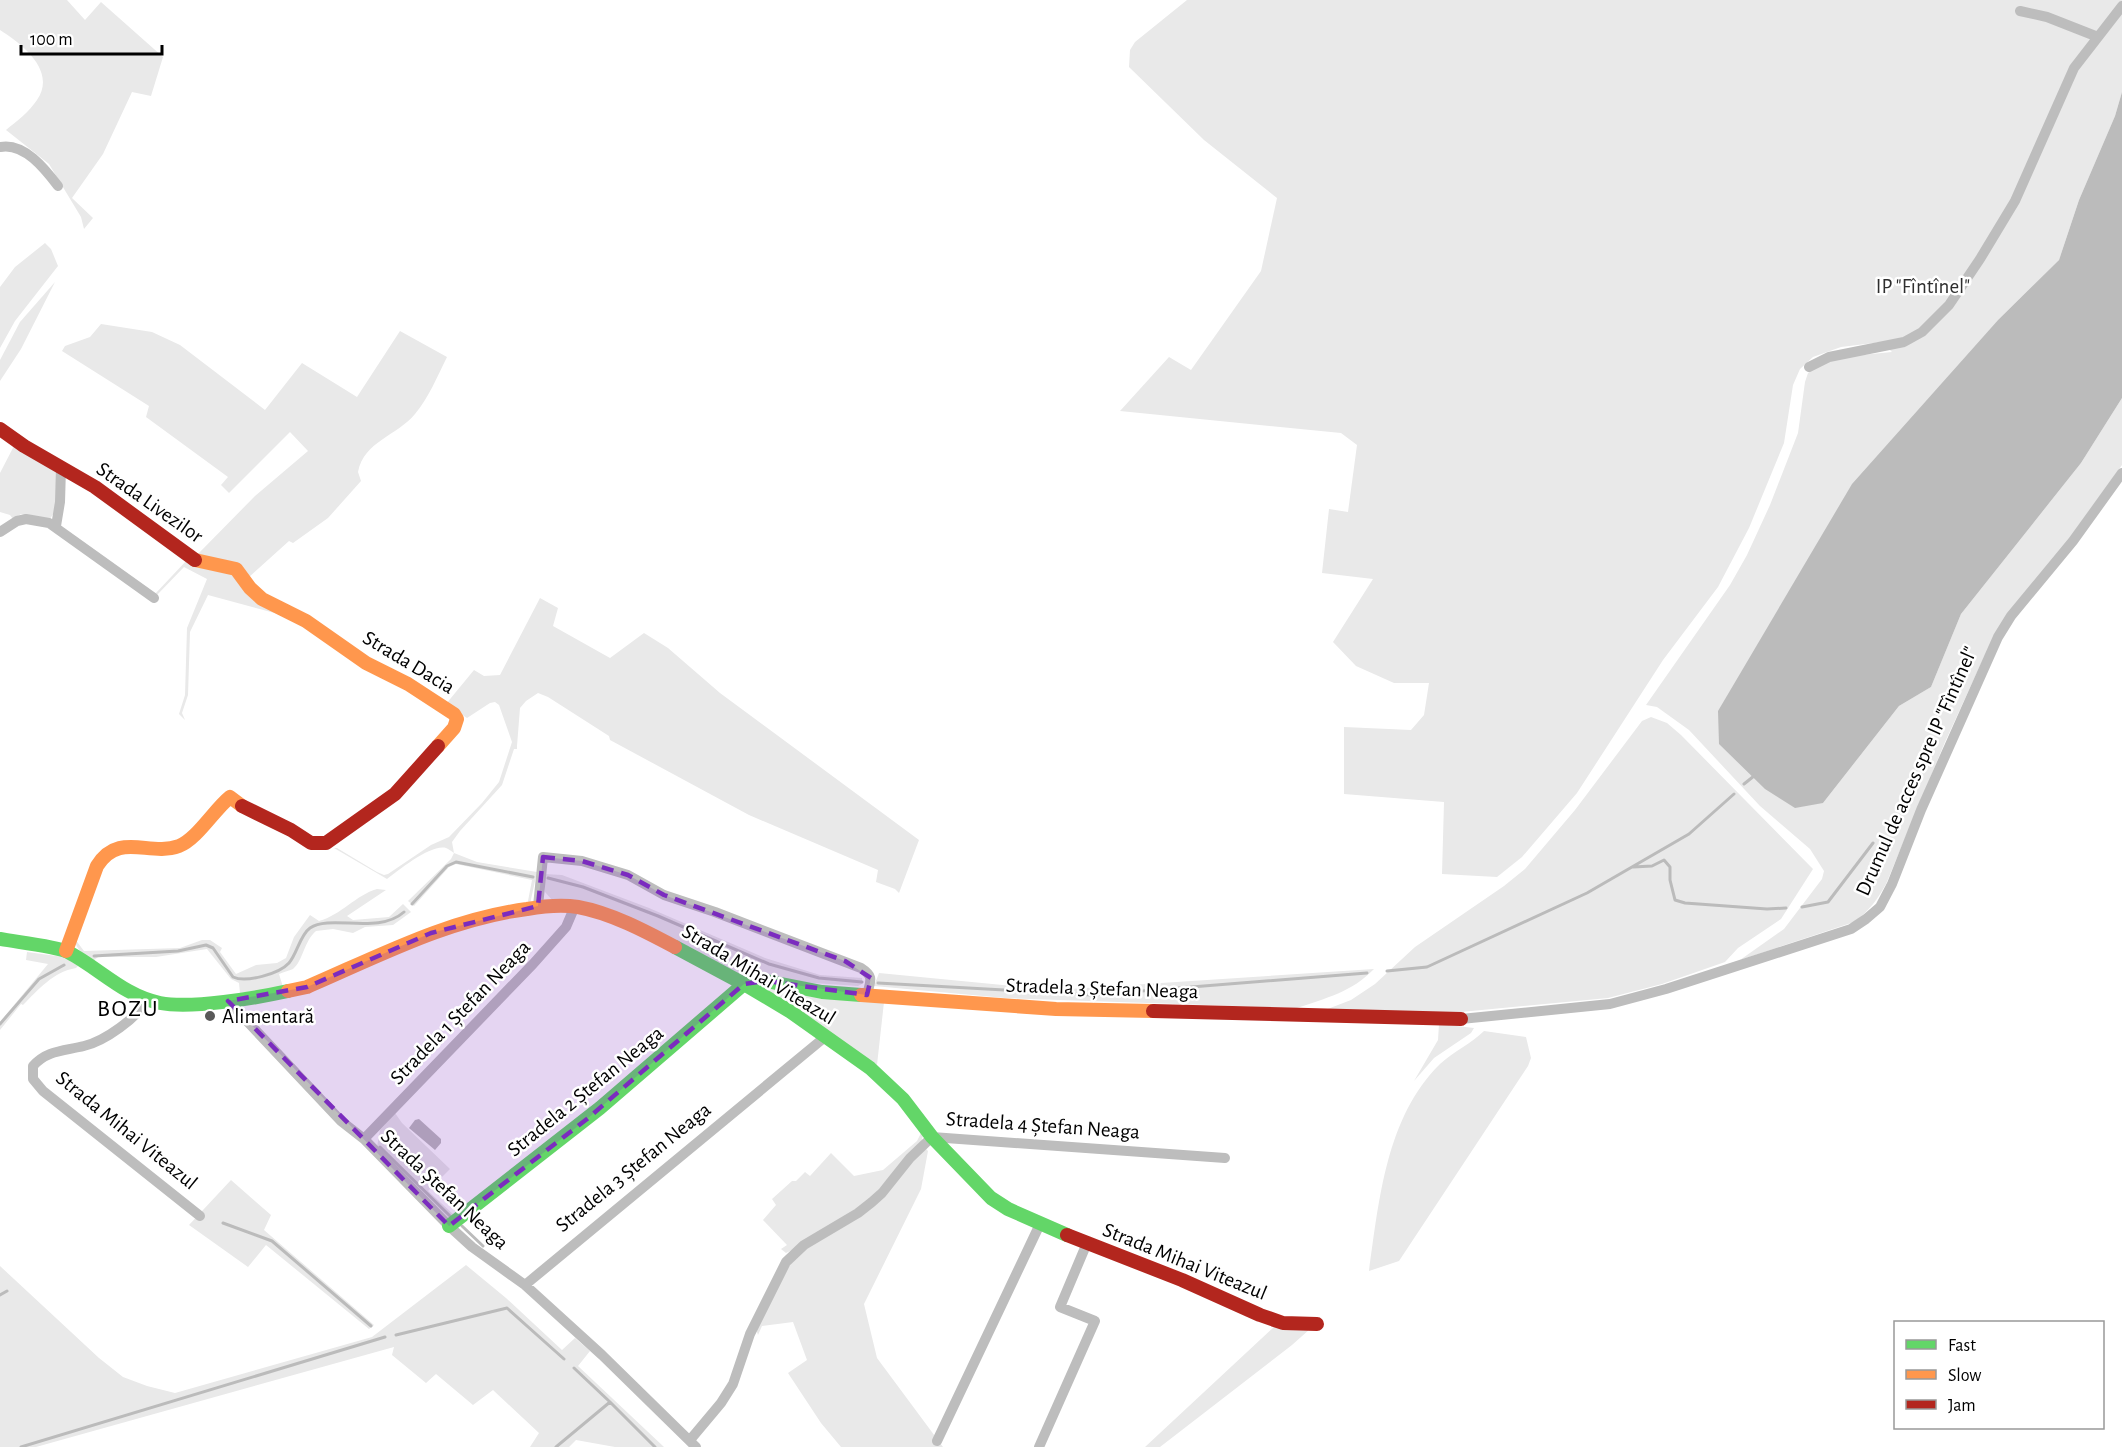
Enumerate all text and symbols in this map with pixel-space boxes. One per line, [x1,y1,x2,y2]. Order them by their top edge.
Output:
scale bar [21,18,162,56]
text: 100 m [30,31,73,49]
park label: IP "Fîntînel" [1876,276,1970,297]
street label: Strada Livezilor [93,458,207,547]
street label: Strada Dacia [359,627,459,698]
street label: Drumul de acces spre IP "Fîntînel" [1852,643,1981,899]
street label: Strada Mihai Viteazul [678,920,839,1028]
street label: Stradela 1 Ștefan Neaga [386,936,536,1090]
street label: Stradela 3 Ștefan Neaga [1005,975,1199,1004]
district label: BOZU [97,997,159,1021]
place label: Alimentară [222,1006,314,1027]
marker: Alimentară [203,1009,217,1023]
street label: Stradela 2 Ștefan Neaga [503,1022,669,1162]
street label: Strada Mihai Viteazul [52,1067,201,1194]
street label: Stradela 3 Ștefan Neaga [552,1098,716,1238]
street label: Stradela 4 Ștefan Neaga [945,1108,1141,1145]
street label: Strada Ștefan Neaga [375,1125,513,1255]
street label: Strada Mihai Viteazul [1100,1219,1270,1304]
legend [1894,1321,2104,1429]
text: Fast [1948,1337,1976,1355]
text: Slow [1948,1367,1981,1385]
text: Jam [1948,1397,1976,1415]

